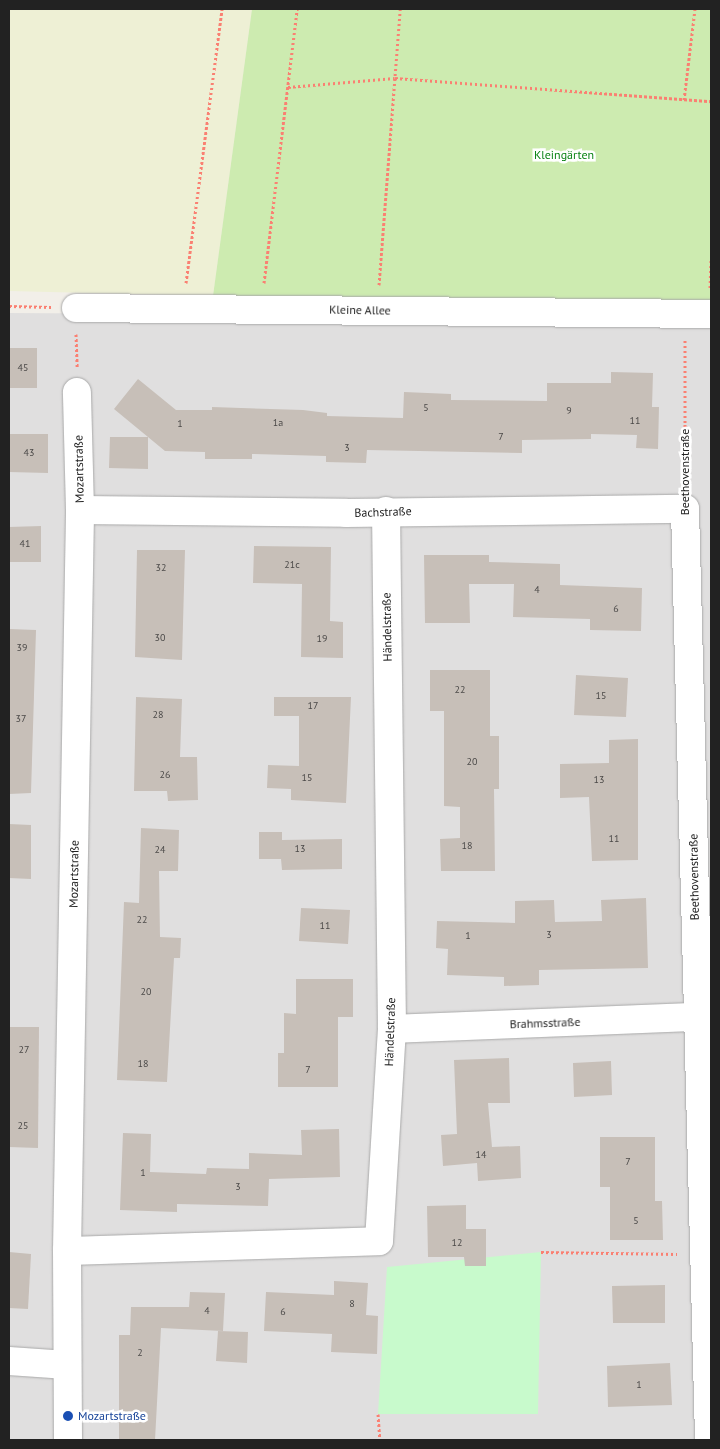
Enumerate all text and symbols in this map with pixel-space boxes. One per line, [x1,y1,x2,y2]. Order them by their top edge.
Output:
park label: Kleingärten [534,148,594,162]
street label: Kleine Allee [329,302,391,318]
house number: 45 [18,362,28,374]
house number: 5 [423,402,429,414]
house number: 9 [566,405,572,417]
house number: 11 [630,415,640,427]
house number: 1a [273,417,283,429]
house number: 1 [177,418,183,430]
street label: Beethovenstraße [678,429,692,515]
house number: 7 [498,431,504,443]
street label: Mozartstraße [71,435,87,503]
house number: 3 [344,442,350,454]
house number: 43 [24,447,34,459]
street label: Bachstraße [354,504,412,520]
house number: 41 [20,538,30,550]
house number: 21c [284,559,300,571]
house number: 32 [156,562,166,574]
house number: 4 [534,584,540,596]
street label: Händelstraße [379,592,395,662]
house number: 6 [613,603,619,615]
house number: 30 [155,632,165,644]
house number: 19 [317,633,327,645]
house number: 39 [17,642,27,654]
house number: 22 [455,684,465,696]
house number: 15 [596,690,606,702]
house number: 17 [308,700,318,712]
house number: 28 [153,709,163,721]
house number: 37 [16,713,26,725]
house number: 20 [467,756,477,768]
house number: 26 [160,769,170,781]
house number: 15 [302,772,312,784]
house number: 13 [594,774,604,786]
house number: 11 [609,833,619,845]
street label: Beethovenstraße [686,834,702,920]
street label: Mozartstraße [66,840,82,908]
house number: 18 [462,840,472,852]
house number: 13 [295,843,305,855]
house number: 24 [155,844,165,856]
house number: 22 [137,914,147,926]
house number: 11 [320,920,330,932]
house number: 3 [546,929,552,941]
house number: 1 [465,930,471,942]
house number: 20 [141,986,151,998]
street label: Händelstraße [382,997,398,1067]
street label: Brahmsstraße [509,1015,581,1031]
house number: 27 [19,1044,29,1056]
house number: 18 [138,1058,148,1070]
house number: 7 [305,1064,311,1076]
house number: 25 [18,1120,28,1132]
house number: 14 [476,1149,486,1161]
house number: 7 [625,1156,631,1168]
house number: 1 [140,1167,146,1179]
house number: 3 [235,1181,241,1193]
house number: 5 [633,1215,639,1227]
house number: 12 [452,1237,462,1249]
house number: 8 [349,1298,355,1310]
house number: 4 [204,1305,210,1317]
house number: 6 [280,1306,286,1318]
house number: 2 [137,1347,143,1359]
house number: 1 [636,1379,642,1391]
place label: Mozartstraße [78,1409,146,1423]
marker: Mozartstraße [62,1410,74,1422]

